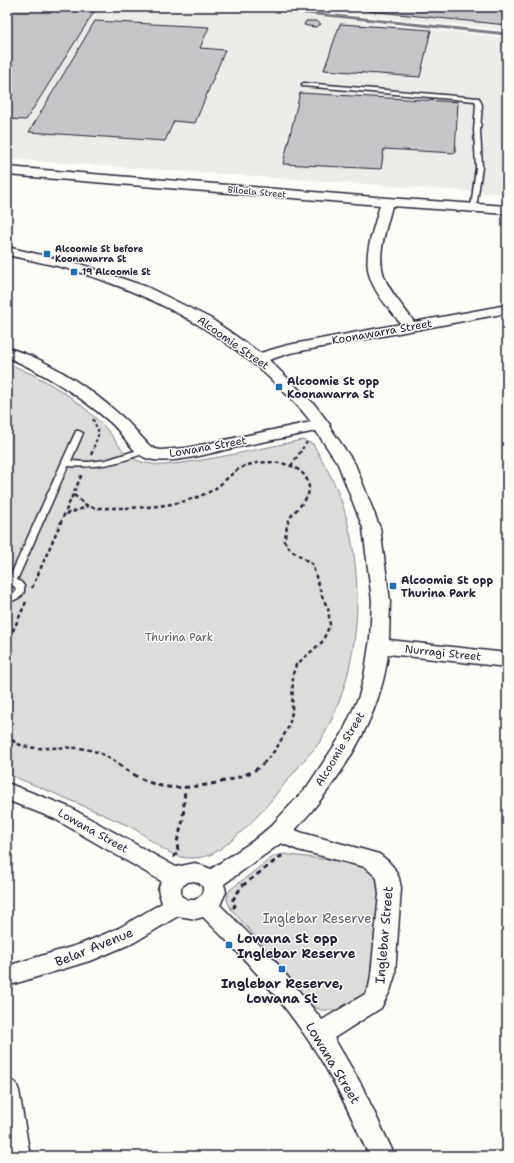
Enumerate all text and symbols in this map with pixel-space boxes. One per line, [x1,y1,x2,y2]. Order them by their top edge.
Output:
street label: Biloela Street [227,183,287,201]
place label: Alcoomie St before Koonawarra St [55,243,144,265]
marker: Alcoomie St before Koonawarra St [42,249,52,259]
place label: 19 Alcoomie St [82,266,151,278]
marker: 19 Alcoomie St [69,267,79,277]
street label: Alcoomie Street [194,313,272,373]
street label: Koonawarra Street [331,316,433,348]
place label: Alcoomie St opp Koonawarra St [287,374,379,402]
marker: Alcoomie St opp Koonawarra St [274,382,284,392]
street label: Lowana Street [168,433,248,461]
place label: Alcoomie St opp Thurina Park [401,573,493,601]
marker: Alcoomie St opp Thurina Park [388,581,398,591]
park label: Thurina Park [145,630,213,645]
street label: Nurragi Street [404,642,482,664]
street label: Alcoomie Street [312,709,368,789]
street label: Lowana Street [55,805,131,857]
street label: Inglebar Street [371,885,397,985]
park label: Inglebar Reserve [262,910,372,927]
street label: Belar Avenue [52,924,136,970]
place label: Lowana St opp Inglebar Reserve [237,930,356,962]
marker: Lowana St opp Inglebar Reserve [224,940,234,950]
marker: Inglebar Reserve, Lowana St [277,964,287,974]
place label: Inglebar Reserve, Lowana St [221,975,343,1007]
street label: Lowana Street [302,1019,364,1107]

